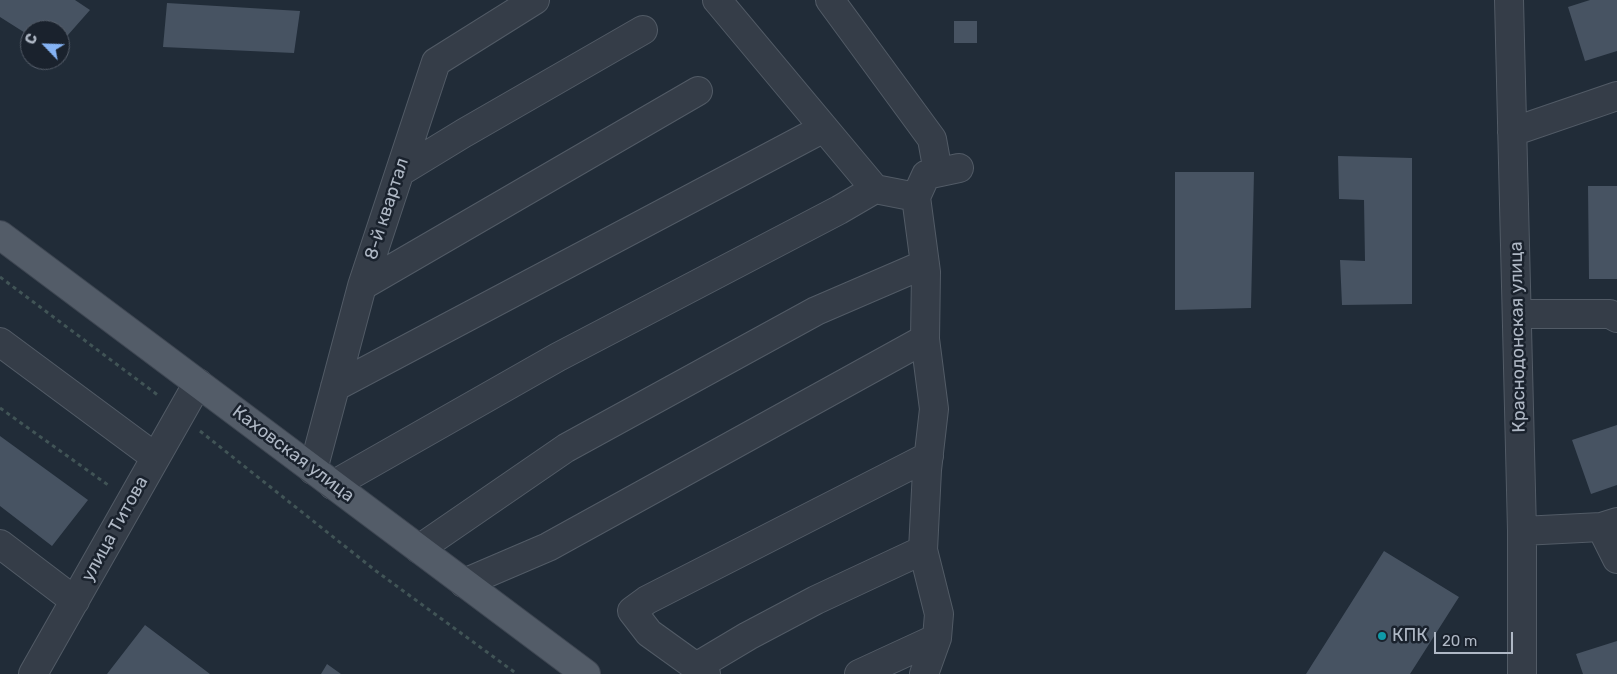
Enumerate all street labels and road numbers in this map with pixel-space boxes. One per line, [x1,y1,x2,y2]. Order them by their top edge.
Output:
street label: 8-й квартал [360,155,414,263]
street label: Краснодонская улица [1506,241,1530,433]
street label: Каховская улица [228,401,358,507]
street label: улица Титова [77,473,153,585]

